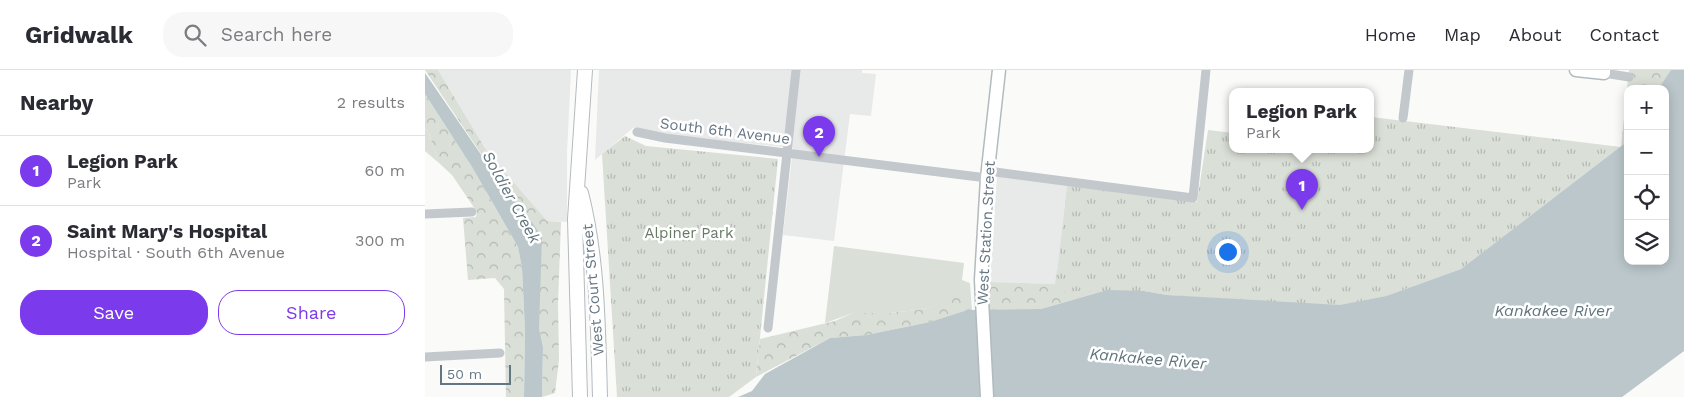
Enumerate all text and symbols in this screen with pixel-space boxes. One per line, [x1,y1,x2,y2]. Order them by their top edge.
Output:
search box [163,12,513,57]
text: Gridwalk [25,21,133,49]
icon: search [181,21,209,49]
text: Search here [221,23,332,46]
text: Home [1365,24,1416,45]
text: Map [1444,24,1481,45]
text: About [1509,24,1561,45]
text: Contact [1589,24,1659,45]
map controls [1624,85,1669,265]
button: + [1624,85,1669,130]
popup [1229,88,1374,153]
text: Nearby [20,90,93,115]
text: 2 results [337,93,405,112]
text: Legion Park [1246,100,1357,123]
street label: South 6th Avenue [659,114,791,148]
pin: 2 [803,116,835,157]
text: Park [1246,123,1281,142]
button: − [1624,130,1669,175]
water label: Soldier Creek [478,148,545,248]
text: Legion Park [67,150,178,173]
street label: West Station Street [973,160,999,306]
text: 1 [33,161,39,180]
text: 60 m [365,161,405,180]
pin: 1 [1286,169,1318,210]
text: Park [67,173,101,192]
button: locate [1624,175,1669,220]
text: Saint Mary's Hospital [67,220,267,243]
button: layers [1624,220,1669,265]
street label: West Court Street [578,222,608,357]
park label: Alpiner Park [645,224,734,242]
text: 2 [31,231,41,250]
text: 300 m [355,231,405,250]
your location [1215,239,1241,265]
text: Hospital · South 6th Avenue [67,243,285,262]
button: Save [20,290,208,335]
button: Share [218,290,405,335]
water label: Kankakee River [1495,301,1612,320]
water label: Kankakee River [1089,344,1208,373]
scale bar [440,362,511,385]
text: 50 m [447,366,482,382]

